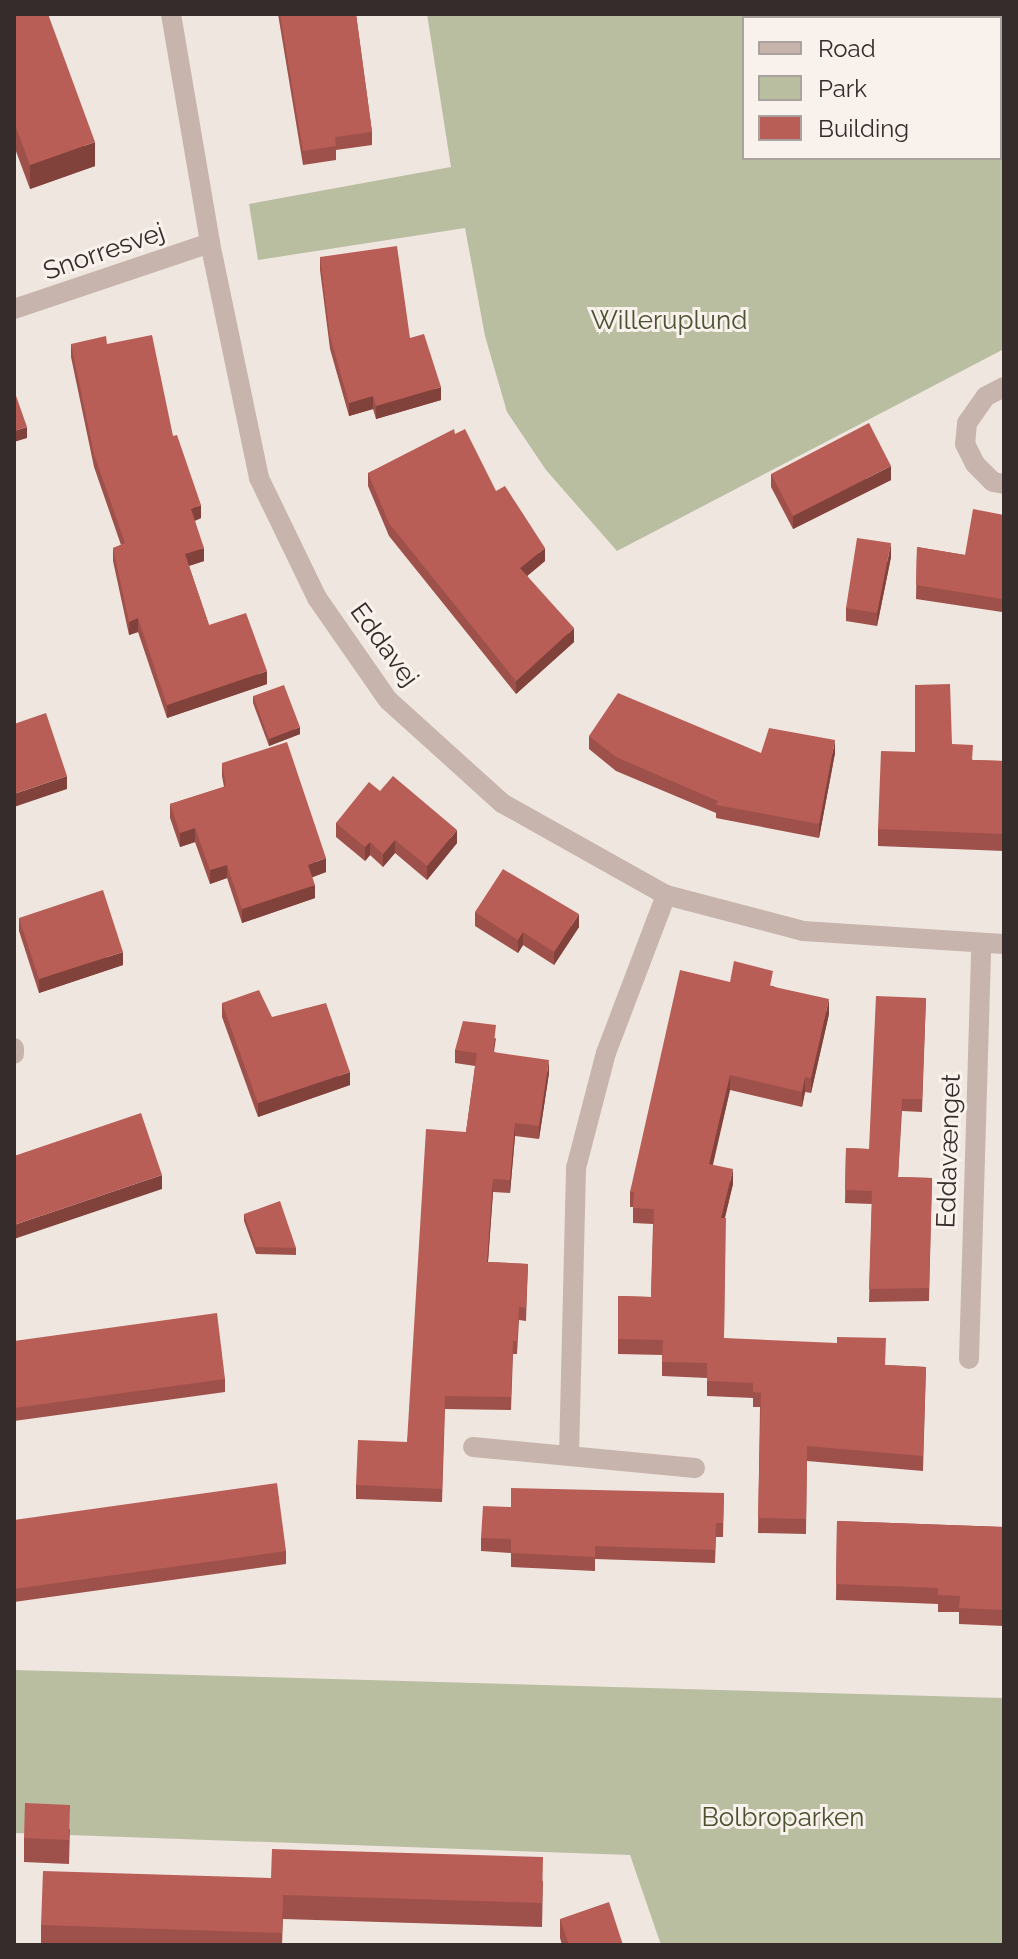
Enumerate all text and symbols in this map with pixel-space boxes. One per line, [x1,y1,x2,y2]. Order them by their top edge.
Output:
legend [742,16,1002,160]
text: Road [818,34,876,63]
text: Park [818,74,867,103]
text: Building [818,114,909,143]
street label: Snorresvej [39,217,169,287]
park label: Willeruplund [591,305,747,337]
street label: Eddavej [343,597,425,693]
street label: Eddavænget [931,1073,967,1229]
park label: Bolbroparken [702,1802,864,1834]

